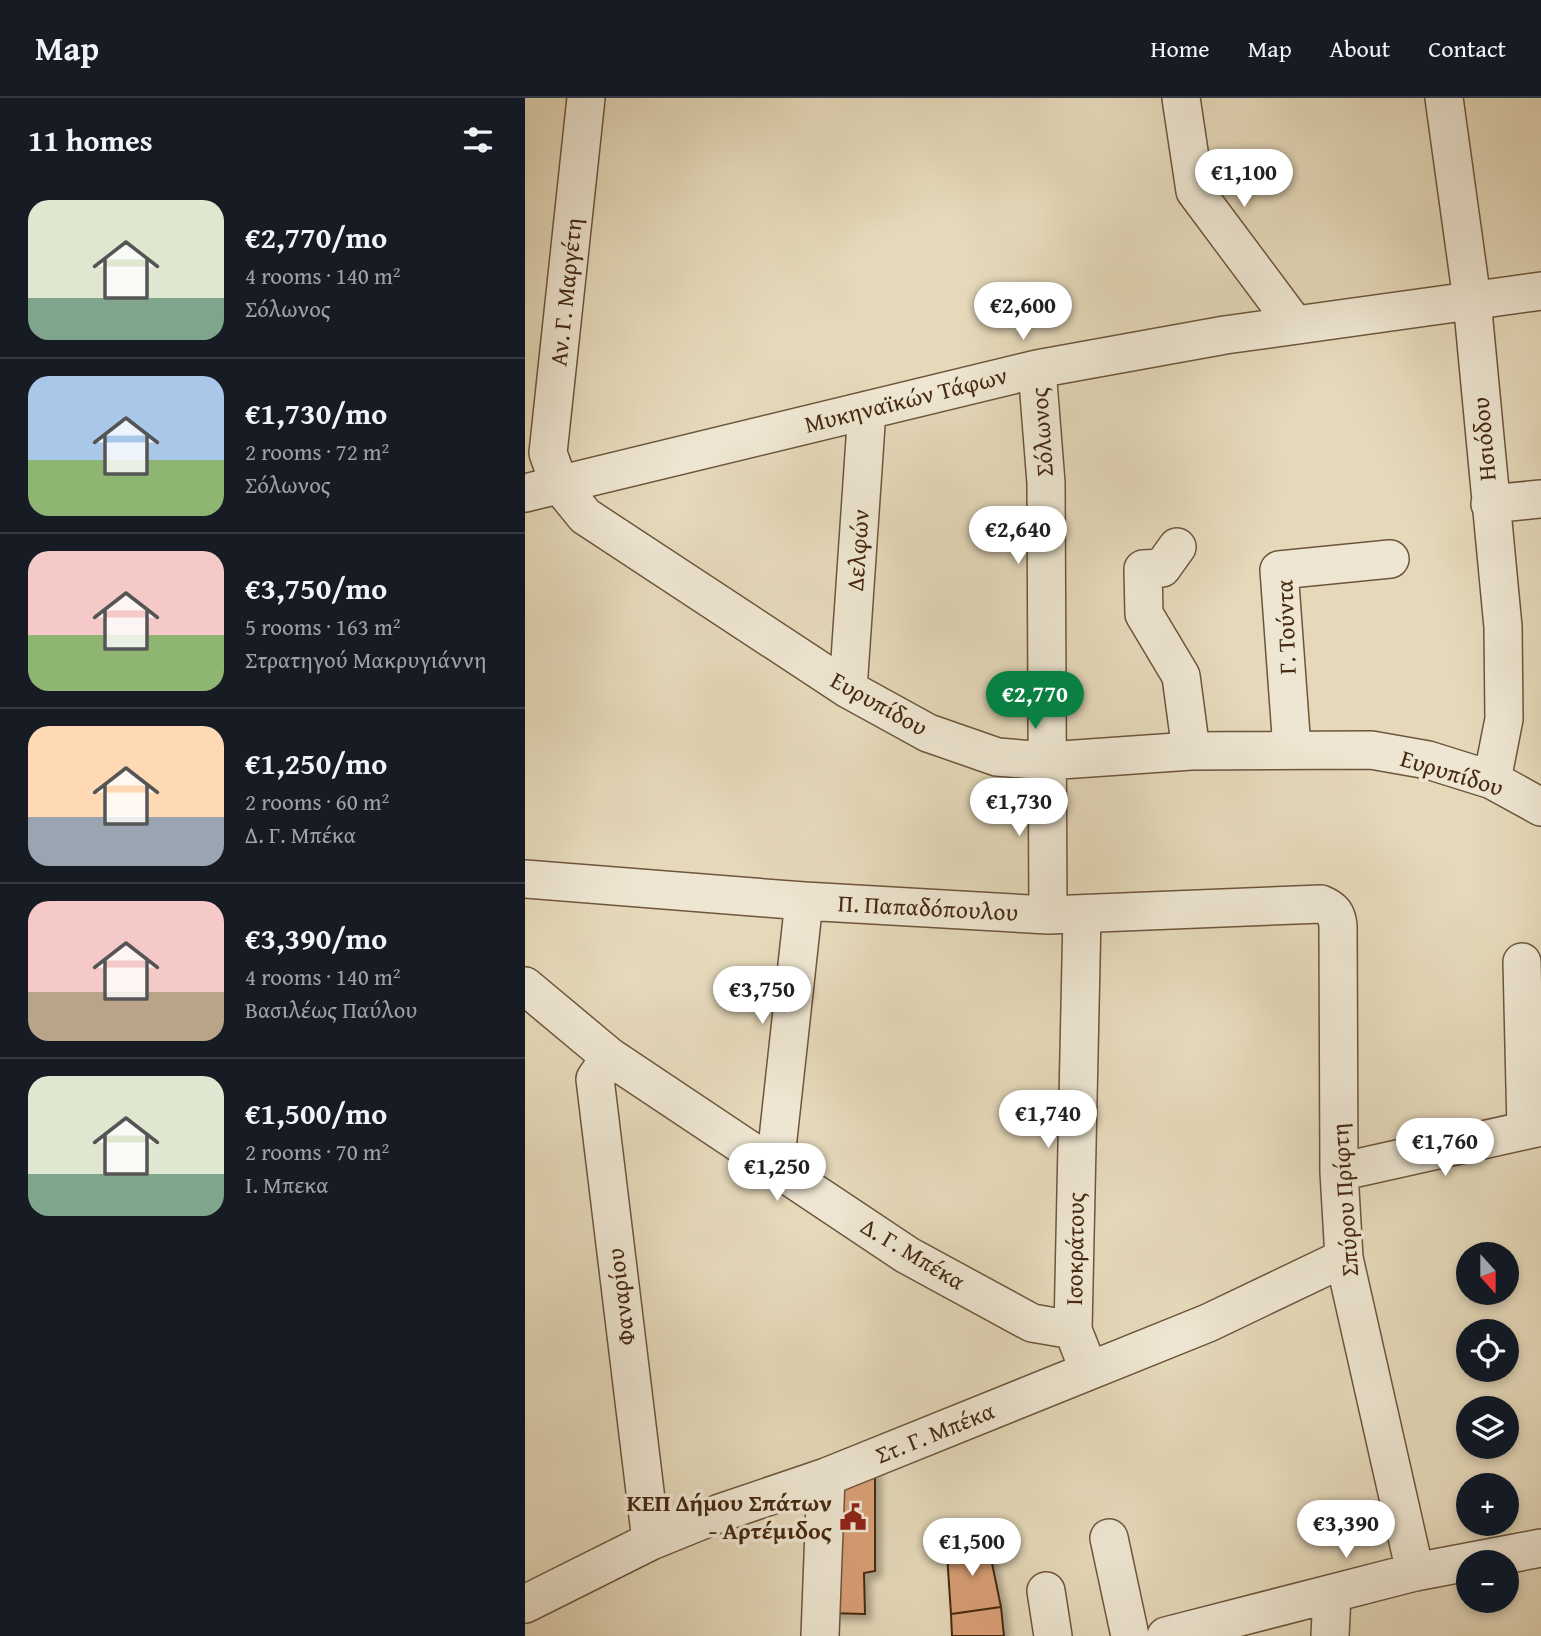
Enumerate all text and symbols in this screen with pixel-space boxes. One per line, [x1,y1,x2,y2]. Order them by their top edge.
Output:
text: Map [35,24,99,72]
text: Home [1151,31,1210,66]
text: Map [1248,31,1292,66]
text: About [1330,31,1390,66]
text: Contact [1428,31,1506,66]
text: 11 homes [28,118,153,162]
icon: filters [459,121,497,159]
pin: €1,100 [1187,150,1301,209]
text: €1,100 [1211,155,1277,188]
text: €2,770/mo [245,215,387,259]
street label: Αν. Γ. Μαργέτη [540,216,591,368]
icon: home [84,228,168,312]
text: 4 rooms · 140 m² [245,259,400,292]
pin: €2,600 [966,282,1080,342]
text: €2,600 [990,288,1056,321]
text: Σόλωνος [245,292,331,325]
street label: Μυκηναϊκών Τάφων [801,357,1011,442]
street label: Σόλωνος [1021,386,1062,478]
text: €1,730/mo [245,391,387,435]
street label: Ησιόδου [1462,396,1505,482]
icon: home [84,404,168,488]
text: 2 rooms · 72 m² [245,435,389,468]
text: Σόλωνος [245,468,331,501]
pin: €2,640 [961,506,1075,566]
street label: Δελφών [837,508,878,592]
text: €2,640 [985,512,1051,545]
text: €3,750/mo [245,566,387,610]
icon: home [84,579,168,663]
street label: Γ. Τούντα [1266,579,1305,675]
text: 5 rooms · 163 m² [245,610,400,643]
text: Στρατηγού Μακρυγιάννη [245,643,486,676]
street label: Ευρυπίδου [824,663,934,745]
pin: €2,770 [978,672,1092,731]
text: €2,770 [1002,677,1068,710]
street label: Ευρυπίδου [1396,740,1508,805]
text: €1,250/mo [245,741,387,785]
icon: home [84,754,168,838]
pin: €1,730 [962,778,1076,838]
text: €1,730 [986,784,1052,817]
text: 2 rooms · 60 m² [245,785,389,818]
text: Δ. Γ. Μπέκα [245,818,356,851]
street label: Π. Παπαδόπουλου [837,885,1019,930]
text: €3,390/mo [245,916,387,960]
icon: home [84,929,168,1013]
text: 4 rooms · 140 m² [245,960,400,993]
pin: €3,750 [705,967,819,1026]
text: €3,750 [729,972,795,1005]
text: Βασιλέως Παύλου [245,993,417,1026]
pin: €1,740 [991,1090,1105,1150]
text: €1,500/mo [245,1091,387,1135]
text: €1,740 [1015,1096,1081,1129]
icon: home [84,1104,168,1188]
pin: €1,760 [1388,1118,1502,1178]
street label: Σπύρου Πρίφτη [1322,1122,1367,1278]
text: €1,760 [1412,1124,1478,1157]
text: 2 rooms · 70 m² [245,1135,389,1168]
pin: €1,250 [720,1144,834,1203]
text: €1,250 [744,1149,810,1182]
text: Ι. Μπεκα [245,1168,329,1201]
street label: Ισοκράτους [1056,1192,1093,1306]
street label: Δ. Γ. Μπέκα [854,1209,972,1299]
north arrow [1456,1242,1519,1306]
map controls [1456,1242,1519,1613]
street label: Φαναρίου [597,1246,644,1348]
button: locate [1456,1319,1519,1382]
street label: Στ. Γ. Μπέκα [870,1393,1000,1472]
button: layers [1456,1396,1519,1459]
button: + [1456,1473,1519,1536]
place label: ΚΕΠ Δήμου Σπάτων - Αρτέμιδος [627,1485,833,1548]
pin: €3,390 [1289,1500,1403,1560]
public building icon: ΚΕΠ Δήμου Σπάτων - Αρτέμιδος [838,1502,868,1532]
text: €3,390 [1313,1506,1379,1539]
pin: €1,500 [915,1518,1029,1578]
text: €1,500 [939,1524,1005,1557]
button: − [1456,1550,1519,1613]

